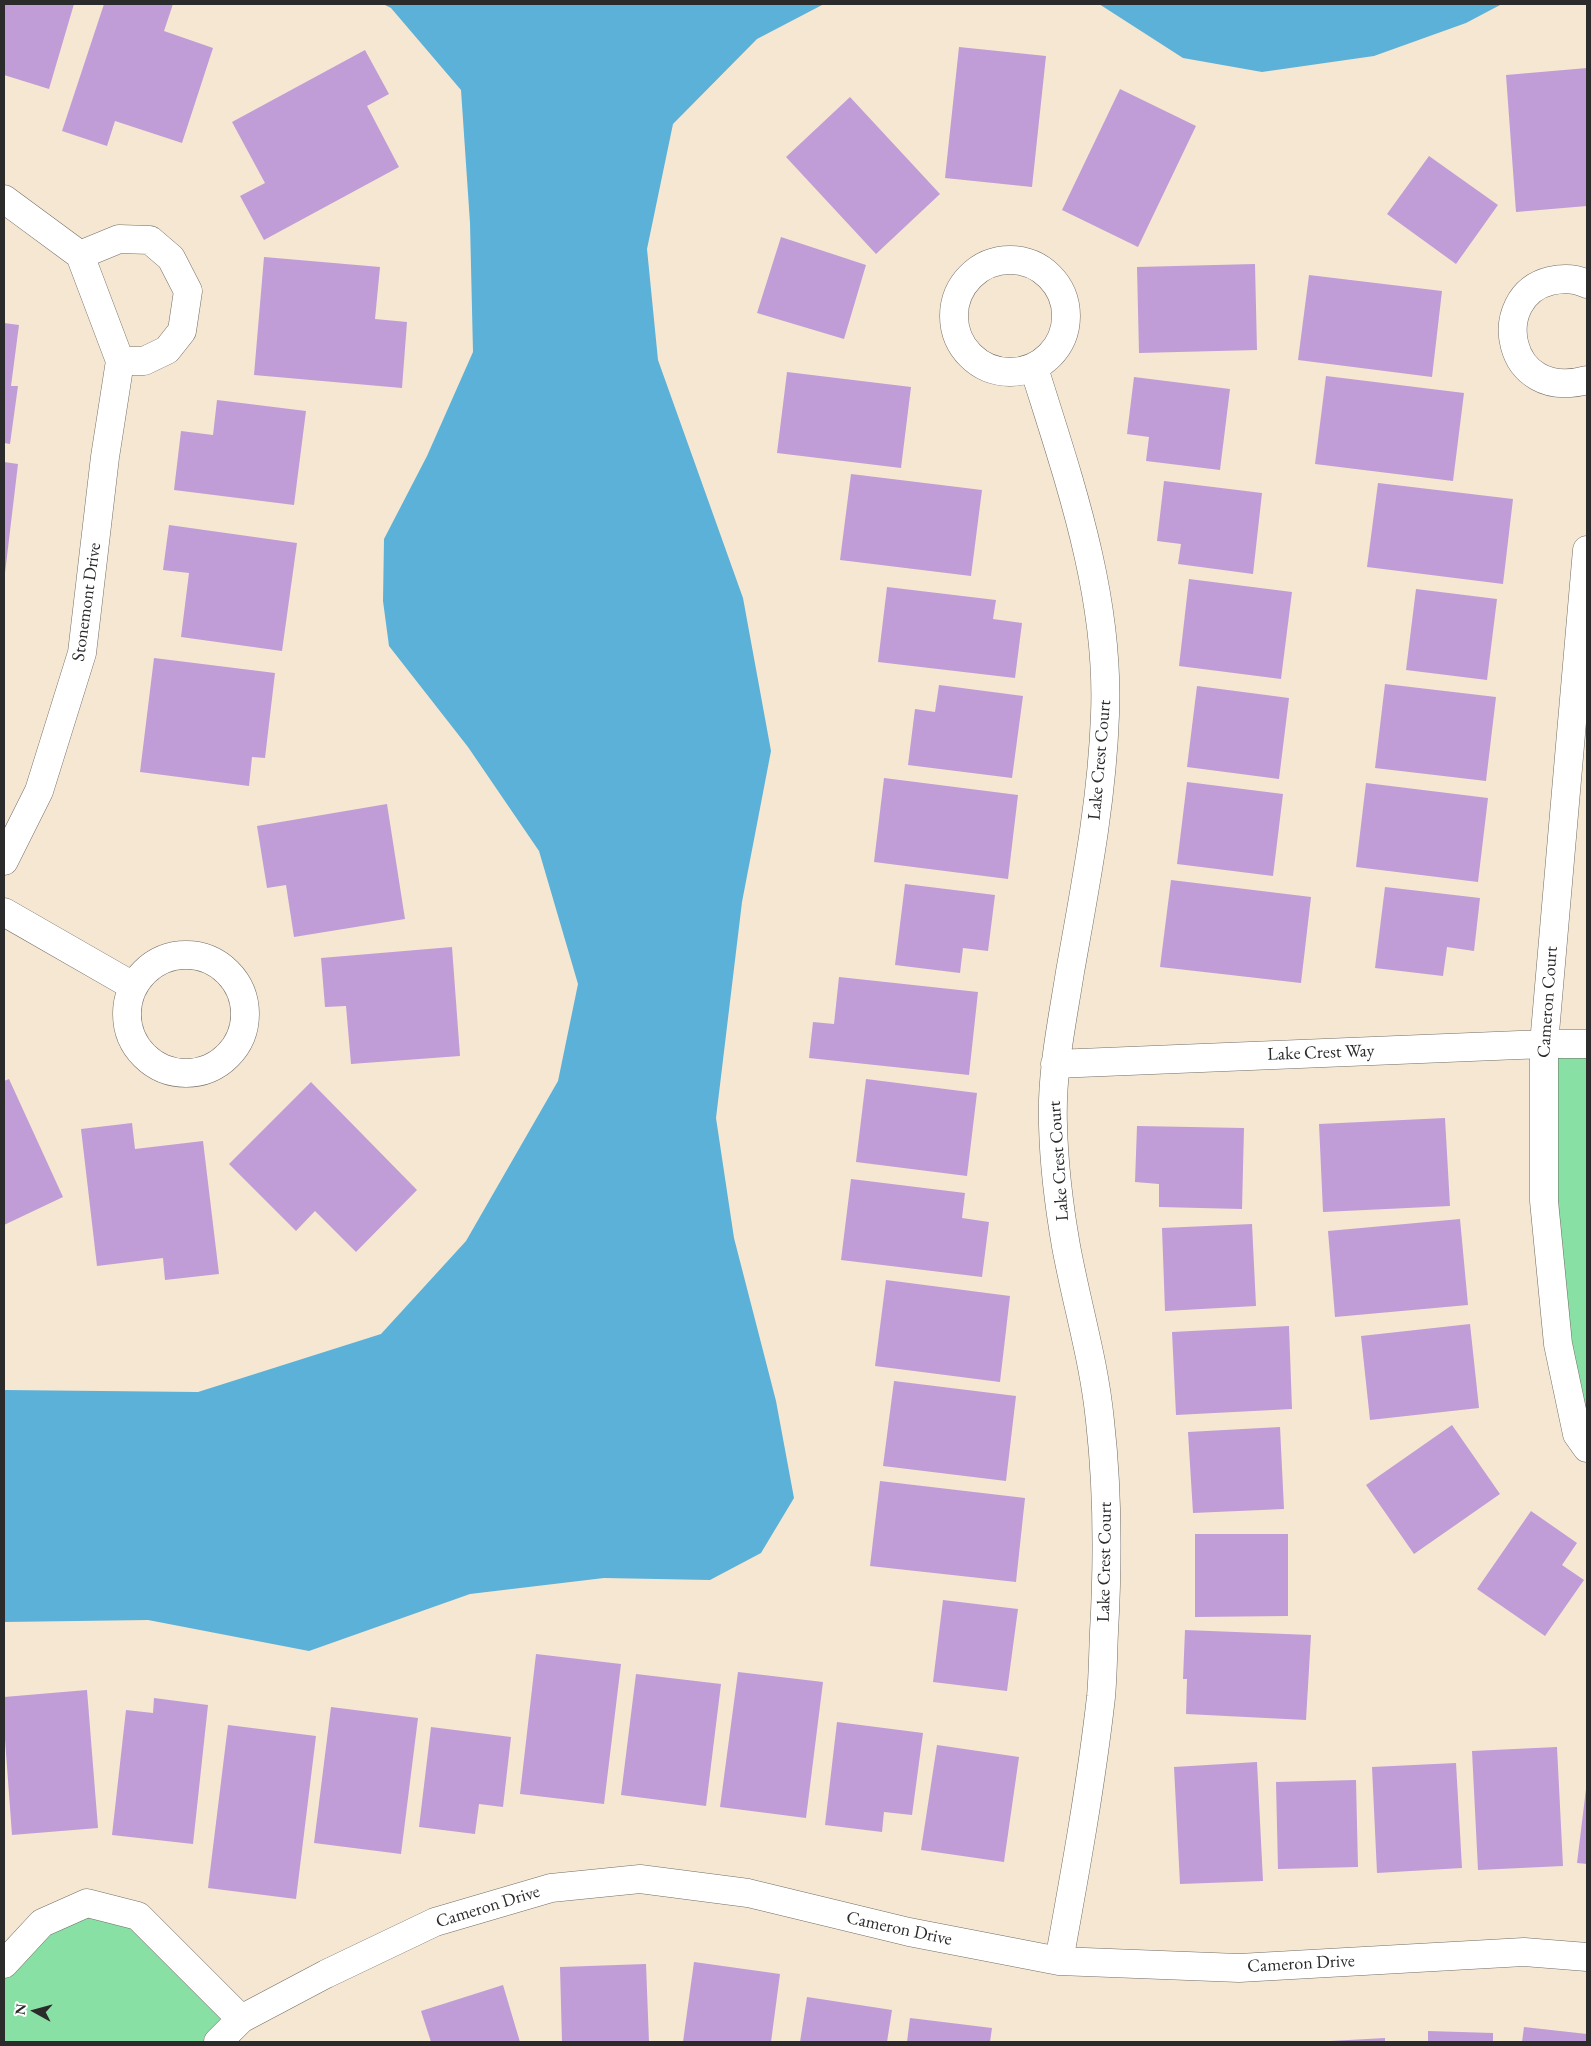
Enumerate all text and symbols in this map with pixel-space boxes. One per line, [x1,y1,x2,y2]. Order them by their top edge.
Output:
street label: Stonemont Drive [68,541,106,663]
street label: Lake Crest Court [1084,699,1116,821]
street label: Cameron Court [1533,945,1563,1059]
street label: Lake Crest Way [1267,1040,1375,1066]
street label: Lake Crest Court [1044,1100,1074,1222]
street label: Lake Crest Court [1093,1502,1117,1622]
street label: Cameron Drive [433,1881,543,1933]
street label: Cameron Drive [844,1907,954,1951]
street label: Cameron Drive [1247,1950,1355,1978]
north arrow [10,1986,60,2036]
text: N [10,2002,30,2016]

